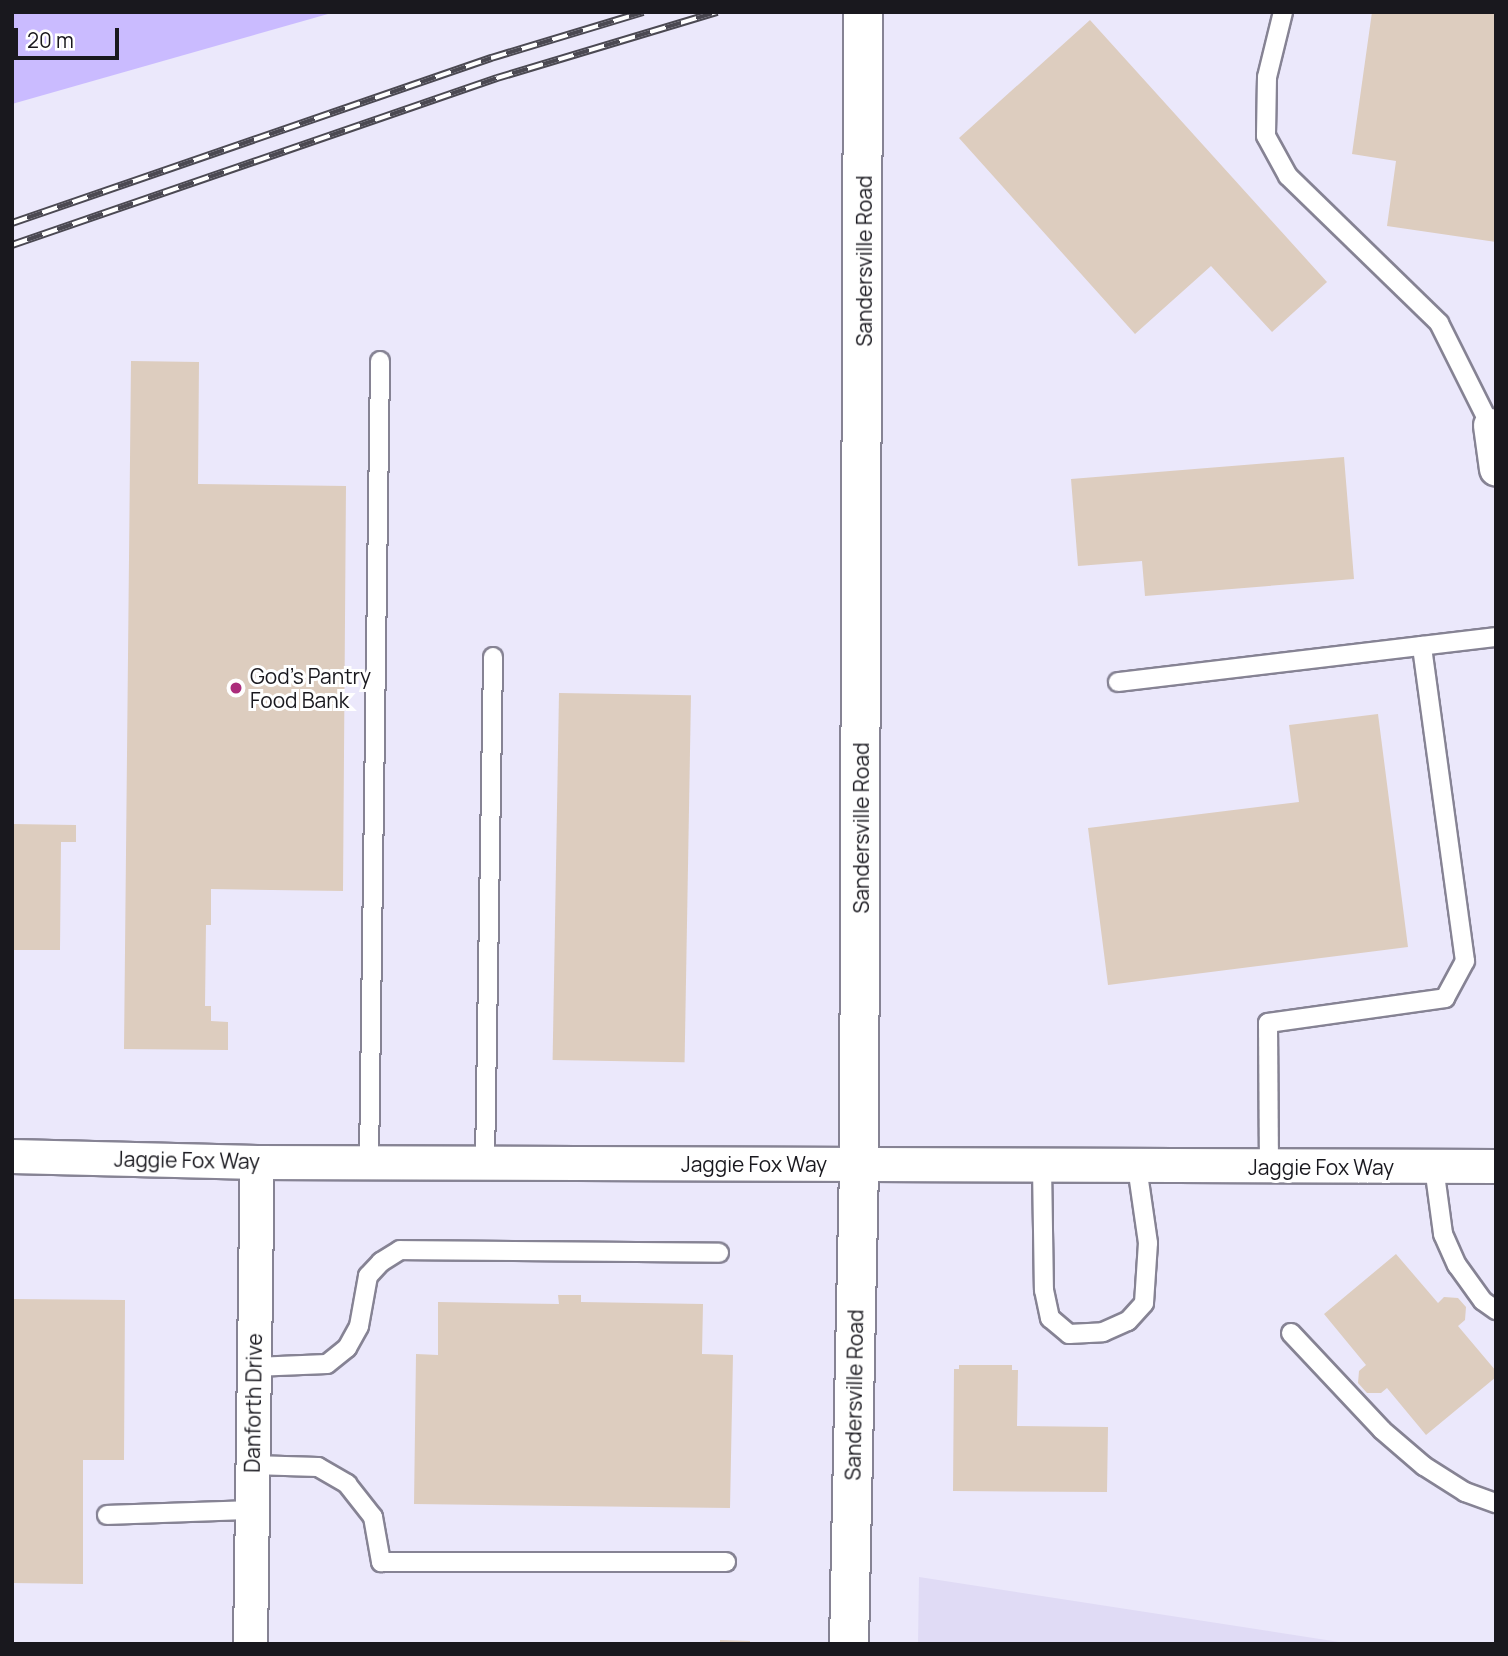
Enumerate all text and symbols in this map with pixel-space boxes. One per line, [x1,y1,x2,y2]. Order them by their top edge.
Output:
scale bar [18,14,122,58]
text: 20 m [27,26,74,54]
street label: Sandersville Road [851,175,877,347]
place label: God's Pantry Food Bank [250,663,371,713]
marker: God's Pantry Food Bank [228,680,244,696]
street label: Sandersville Road [848,742,874,914]
street label: Jaggie Fox Way [114,1146,260,1174]
street label: Jaggie Fox Way [681,1151,827,1177]
street label: Jaggie Fox Way [1248,1154,1394,1180]
street label: Sandersville Road [840,1309,868,1481]
street label: Danforth Drive [239,1333,267,1473]

